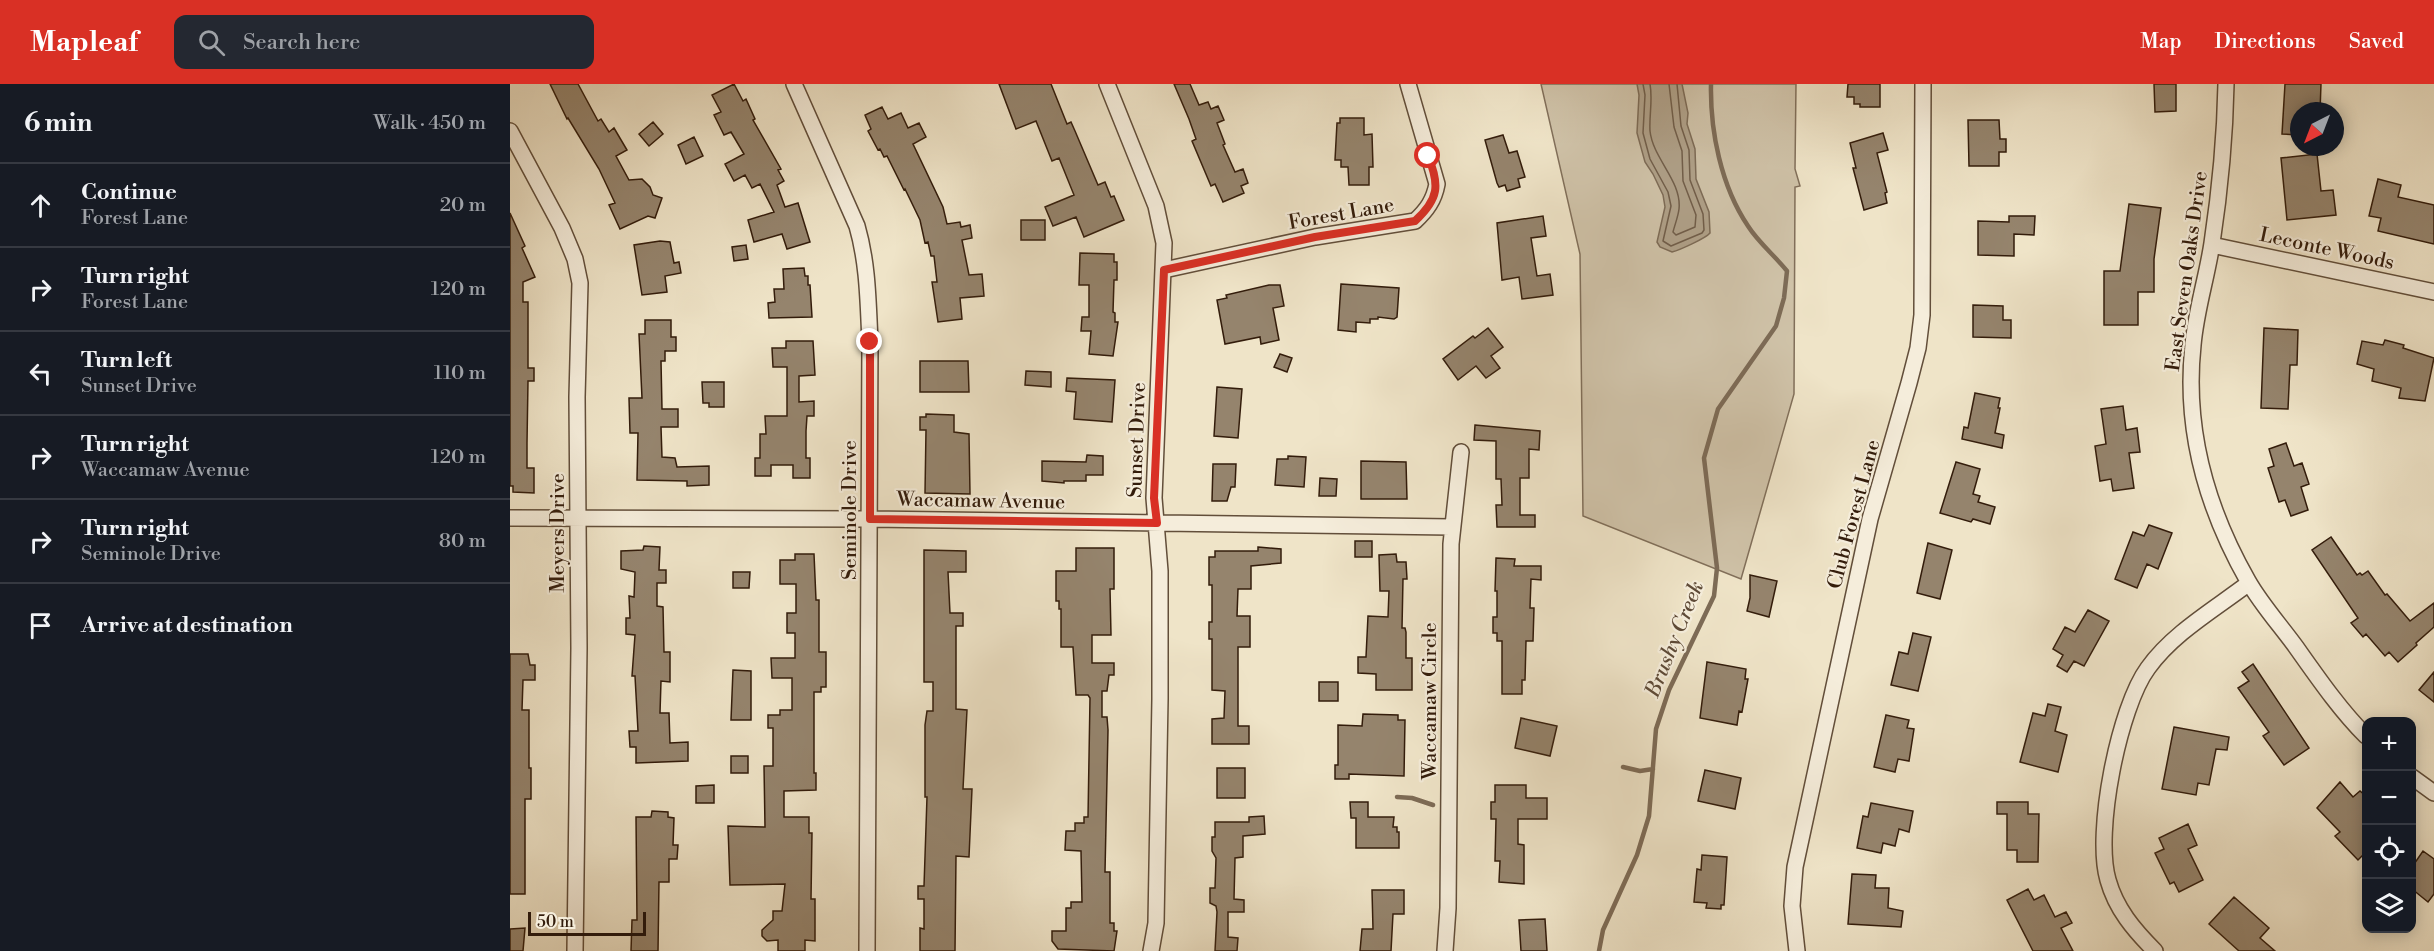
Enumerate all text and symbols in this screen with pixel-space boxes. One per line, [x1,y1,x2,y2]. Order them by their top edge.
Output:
search box [174,15,594,69]
text: Mapleaf [30,25,138,60]
icon: search [195,26,228,59]
text: Search here [243,29,360,56]
text: Map [2140,29,2182,55]
text: Directions [2215,29,2316,55]
text: Saved [2349,29,2404,55]
north arrow [2290,102,2344,156]
text: 6 min [24,107,92,139]
text: Walk · 450 m [373,111,486,136]
route start [1414,142,1440,168]
street label: East Seven Oaks Drive [2161,169,2214,373]
text: Continue [81,179,177,206]
icon: ahead [24,189,57,222]
text: 20 m [440,193,486,218]
street label: Forest Lane [1286,193,1396,236]
text: Forest Lane [81,206,188,231]
street label: Leconte Woods [2257,223,2396,276]
text: Turn right [81,263,189,290]
icon: right [24,273,57,306]
text: 120 m [431,277,486,302]
text: Forest Lane [81,290,188,315]
route end [856,328,882,354]
text: Turn left [81,347,172,374]
icon: left [24,357,57,390]
text: 110 m [434,361,486,386]
text: Sunset Drive [81,374,197,399]
street label: Sunset Drive [1123,382,1152,498]
text: Turn right [81,431,189,458]
street label: Club Forest Lane [1822,437,1886,592]
street label: Seminole Drive [838,440,863,580]
icon: right [24,441,57,474]
text: 120 m [431,445,486,470]
text: Waccamaw Avenue [81,458,250,483]
street label: Meyers Drive [546,473,571,593]
street label: Waccamaw Avenue [895,488,1065,515]
text: Turn right [81,515,189,542]
icon: right [24,525,57,558]
text: 80 m [439,529,486,554]
text: Seminole Drive [81,542,221,567]
water label: Brushy Creek [1639,577,1710,702]
icon: arrive [24,609,57,642]
text: Arrive at destination [81,612,293,639]
street label: Waccamaw Circle [1418,622,1443,781]
map controls [2362,717,2416,933]
button: + [2362,717,2416,771]
button: − [2362,771,2416,825]
button: locate [2362,825,2416,879]
button: layers [2362,879,2416,933]
scale bar [528,909,646,936]
text: 50 m [537,912,574,932]

